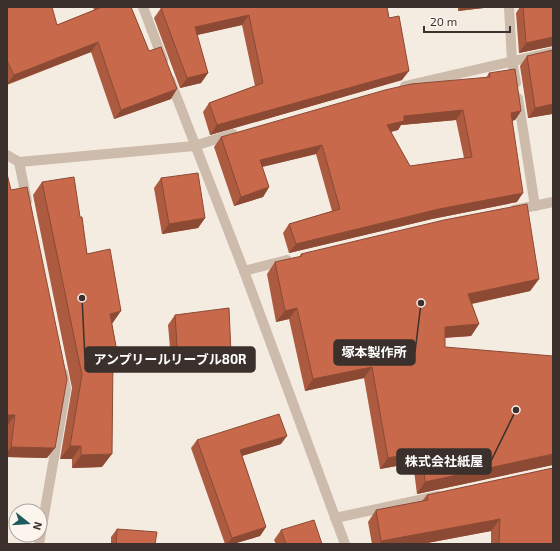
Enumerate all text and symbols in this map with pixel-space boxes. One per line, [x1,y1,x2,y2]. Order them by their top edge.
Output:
scale bar [424,8,510,34]
text: 20 m [430,14,457,28]
callout: 塚本製作所 [334,340,415,365]
text: 塚本製作所 [341,344,407,360]
callout: アンプリールリーブル80R [85,347,255,372]
text: アンプリールリーブル80R [93,351,247,367]
callout: 株式会社紙屋 [397,449,491,474]
text: 株式会社紙屋 [405,453,483,469]
north arrow [8,503,48,543]
text: N [31,520,45,532]

